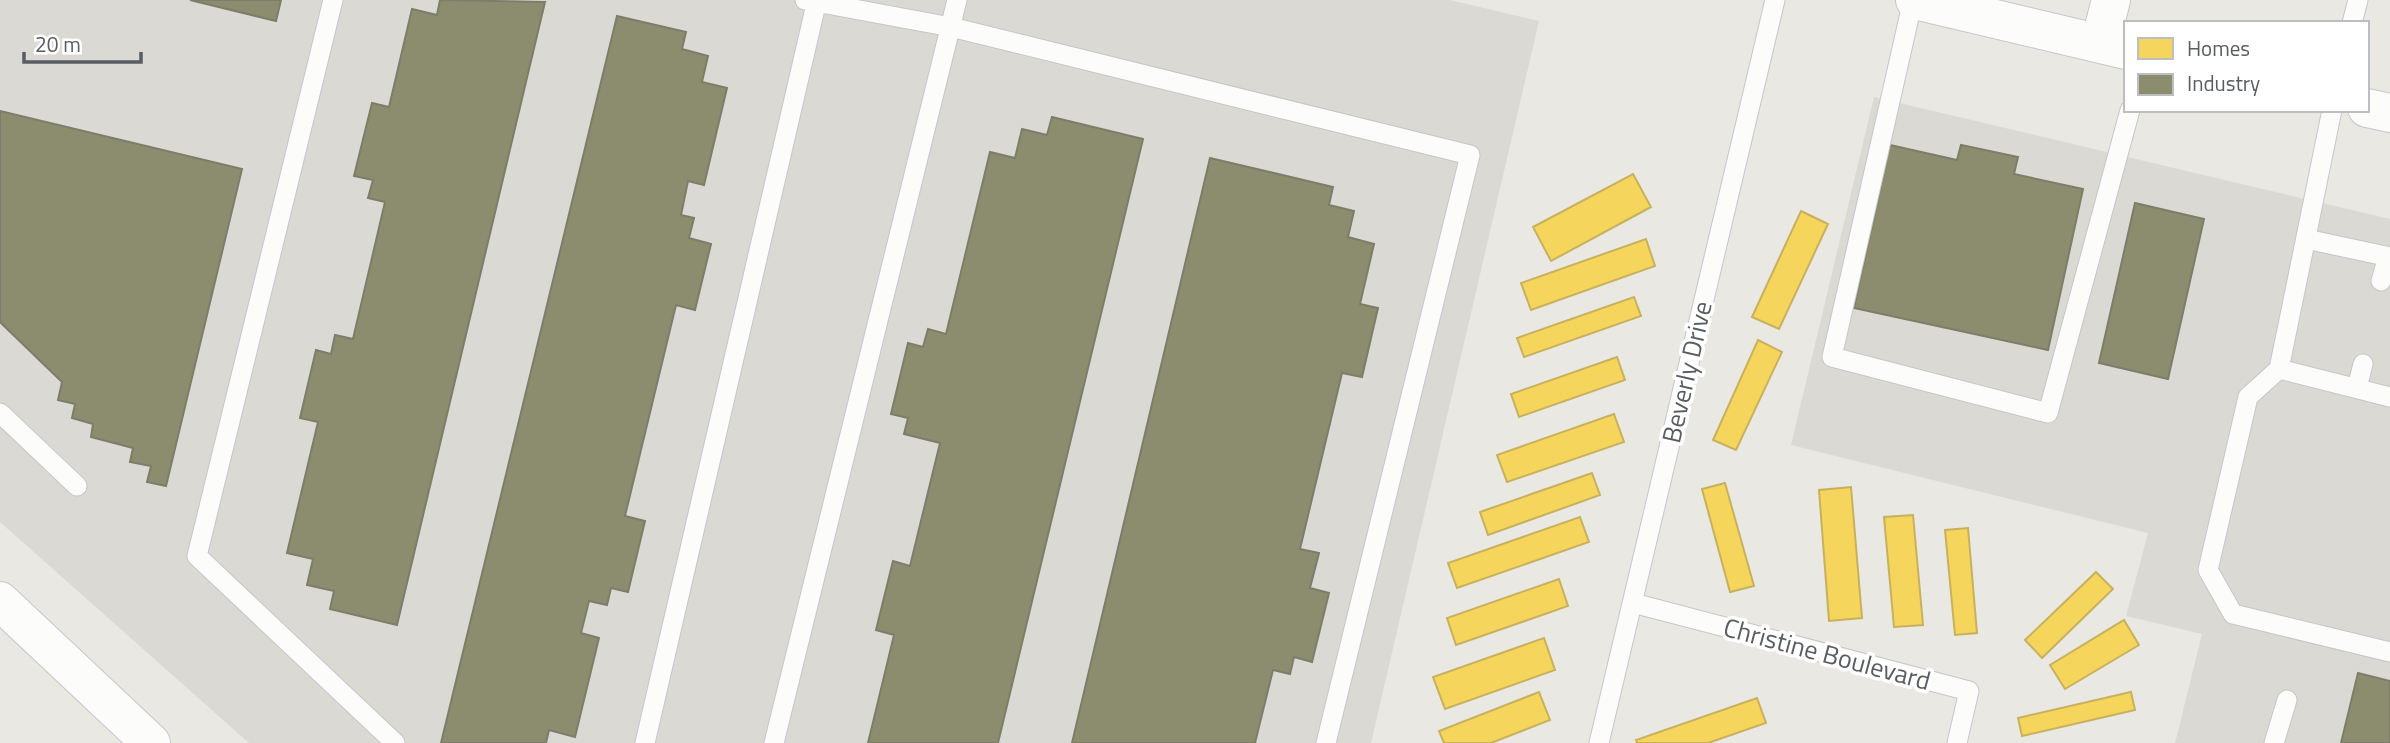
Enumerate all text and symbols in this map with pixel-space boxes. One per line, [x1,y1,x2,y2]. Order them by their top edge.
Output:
scale bar [24,21,142,65]
legend [2124,21,2369,112]
text: 20 m [35,28,81,60]
text: Homes [2187,32,2250,64]
text: Industry [2187,67,2260,99]
street label: Beverly Drive [1651,297,1722,447]
street label: Christine Boulevard [1719,607,1935,700]

